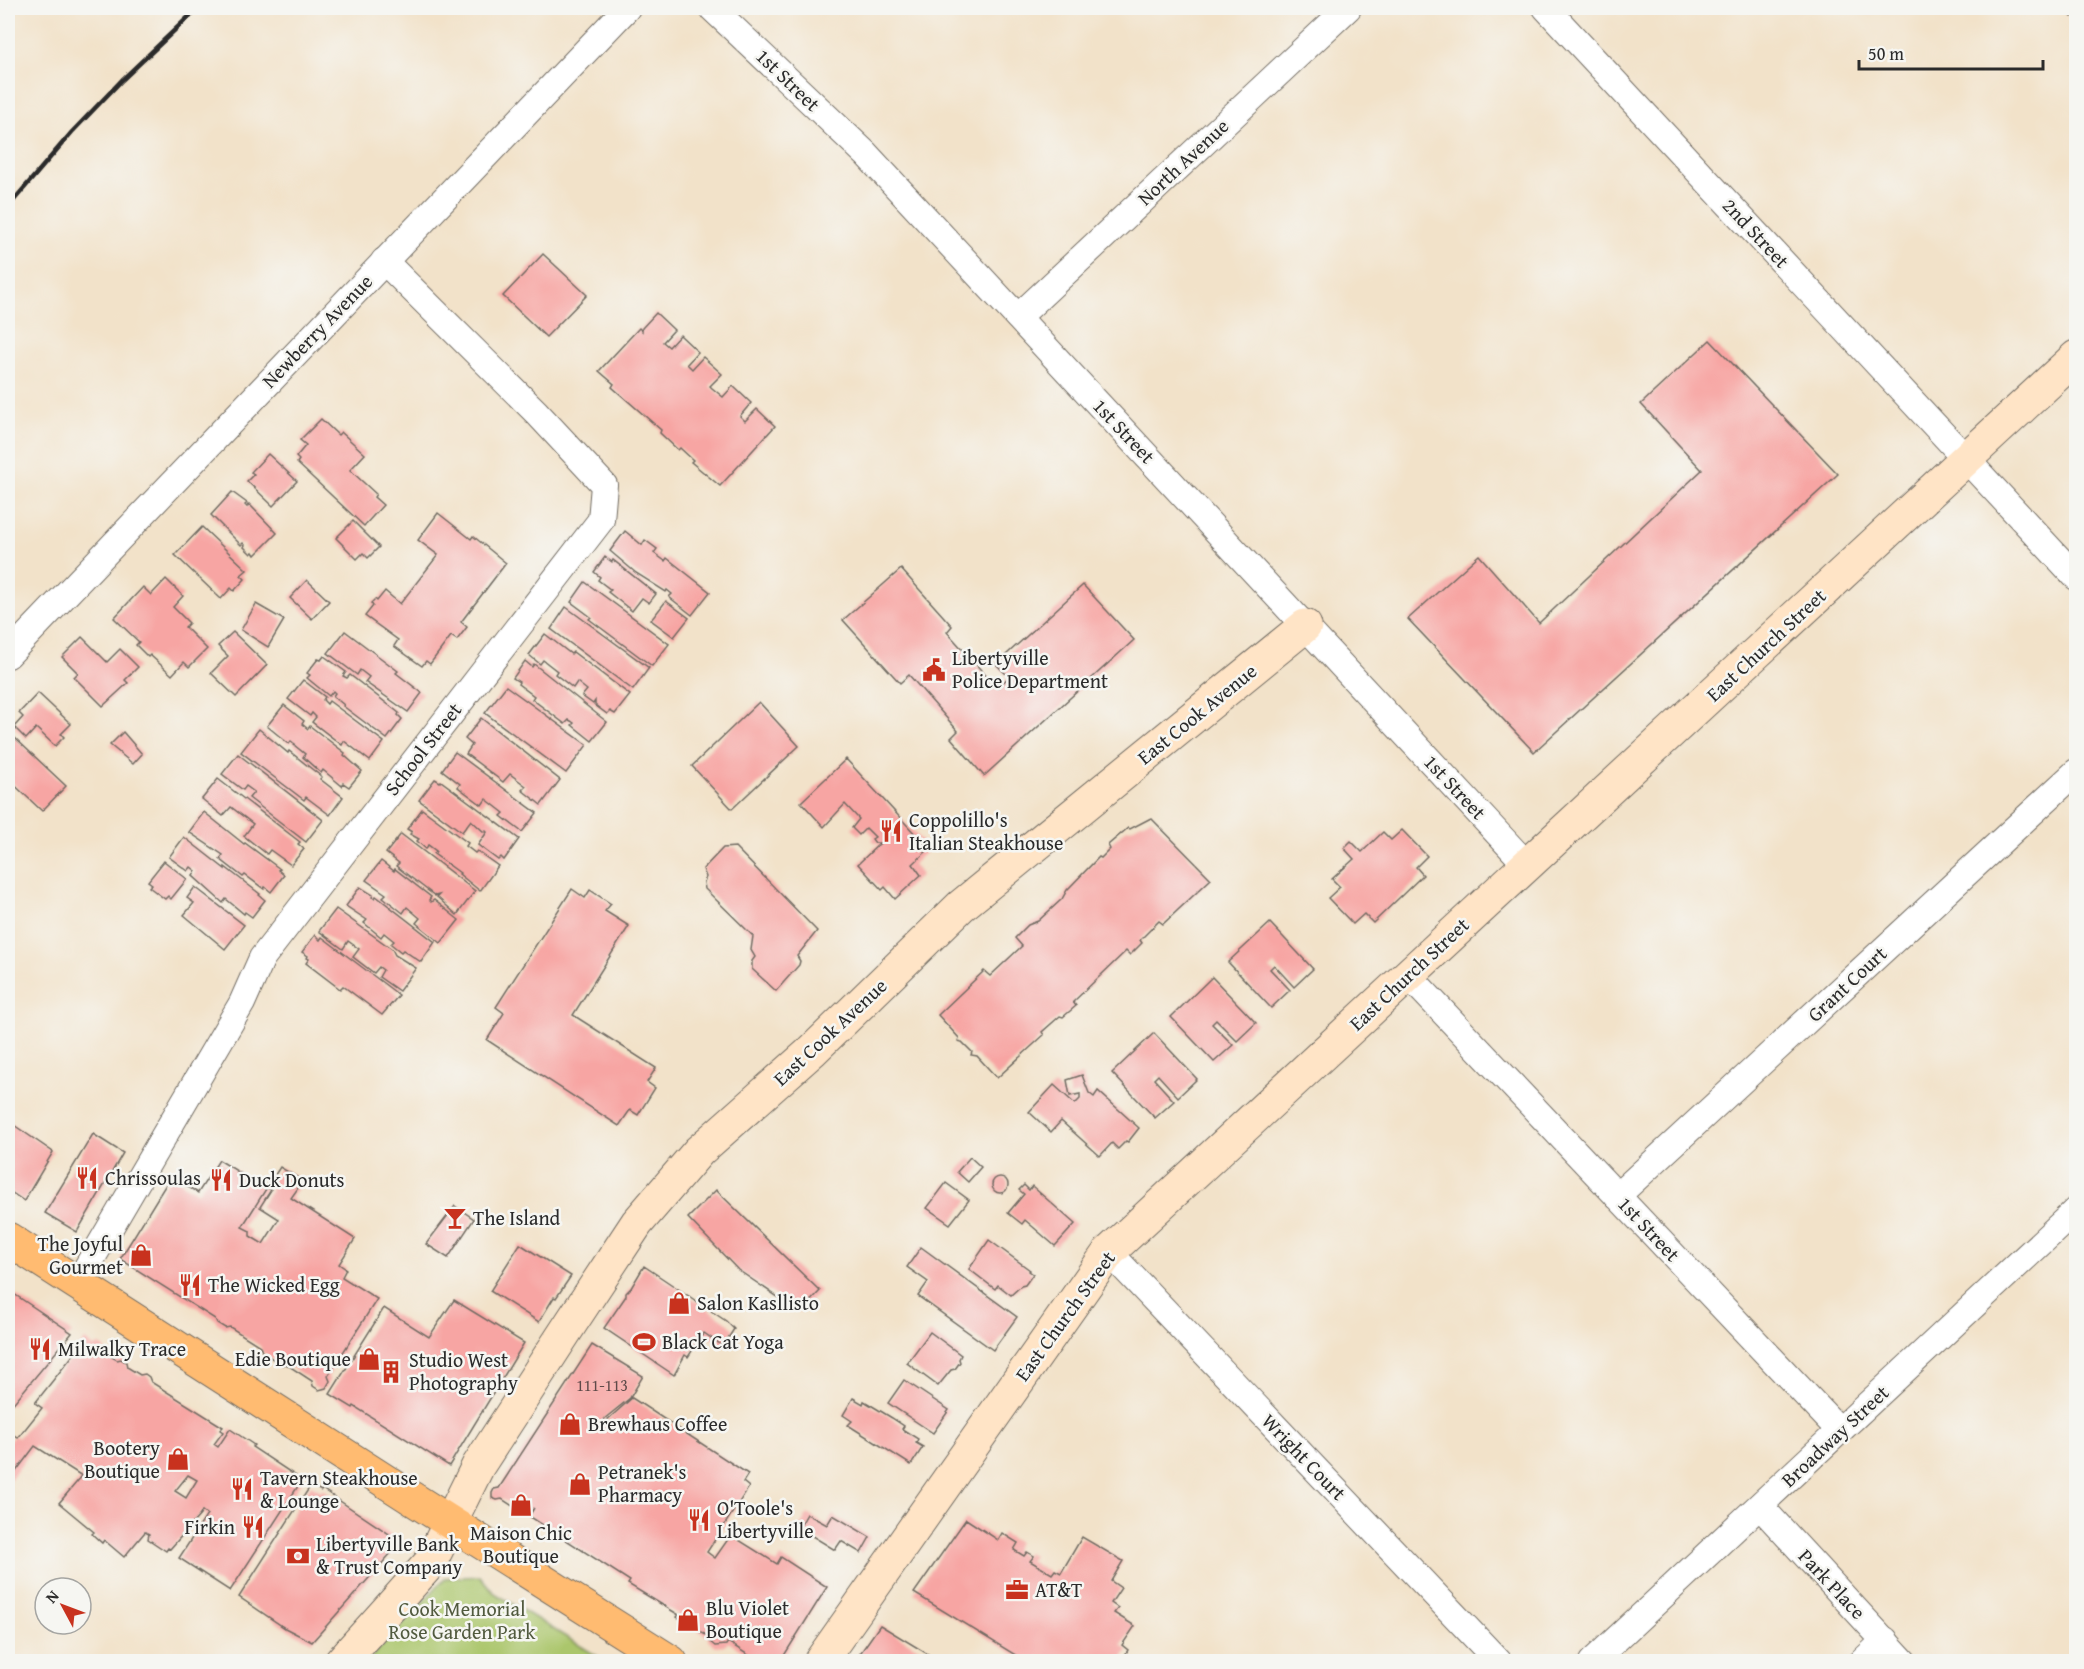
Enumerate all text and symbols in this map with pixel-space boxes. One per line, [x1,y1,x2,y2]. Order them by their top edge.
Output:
scale bar [1859,33,2044,71]
text: 50 m [1868,40,1904,67]
street label: 1st Street [750,42,827,118]
street label: North Avenue [1130,112,1235,212]
street label: 2nd Street [1716,191,1796,274]
street label: Newberry Avenue [255,267,379,394]
street label: 1st Street [1087,392,1162,470]
street label: East Church Street [1699,581,1832,708]
place label: Libertyville Police Department [952,643,1108,695]
street label: East Cook Avenue [1131,656,1263,771]
public building icon: Libertyville Police Department [921,657,947,683]
street label: School Street [377,696,468,801]
street label: 1st Street [1418,748,1493,826]
place label: Coppolillo's Italian Steakhouse [909,805,1063,857]
restaurant icon: Coppolillo's Italian Steakhouse [878,818,904,844]
street label: East Church Street [1342,910,1475,1037]
street label: Grant Court [1800,939,1893,1028]
street label: East Cook Avenue [766,971,893,1092]
place label: Chrissoulas [105,1163,201,1192]
restaurant icon: Chrissoulas [74,1165,100,1191]
place label: Duck Donuts [239,1165,345,1194]
restaurant icon: Duck Donuts [208,1167,234,1193]
street label: 1st Street [1612,1190,1687,1268]
place label: The Island [473,1203,561,1232]
bar icon: The Island [442,1205,468,1231]
place label: The Joyful Gourmet [37,1229,123,1281]
shop icon: The Joyful Gourmet [128,1242,154,1268]
street label: East Church Street [1007,1245,1122,1387]
place label: The Wicked Egg [208,1270,340,1299]
restaurant icon: The Wicked Egg [177,1272,203,1298]
place label: Salon Kasllisto [697,1288,819,1317]
shop icon: Salon Kasllisto [666,1290,692,1316]
place label: Black Cat Yoga [662,1327,784,1356]
sports icon: Black Cat Yoga [631,1329,657,1355]
place label: Milwalky Trace [58,1334,186,1363]
restaurant icon: Milwalky Trace [27,1336,53,1362]
place label: Edie Boutique [235,1344,351,1373]
place label: Studio West Photography [409,1345,518,1397]
shop icon: Edie Boutique [356,1346,382,1372]
building icon: Studio West Photography [378,1359,404,1385]
house number: 111-113 [576,1373,628,1397]
street label: Broadway Street [1774,1378,1895,1493]
street label: Wright Court [1255,1407,1353,1507]
place label: Brewhaus Coffee [588,1409,727,1438]
shop icon: Brewhaus Coffee [557,1411,583,1437]
place label: Bootery Boutique [84,1433,160,1485]
shop icon: Bootery Boutique [165,1446,191,1472]
place label: Petranek's Pharmacy [598,1457,687,1509]
place label: Tavern Steakhouse & Lounge [260,1463,418,1515]
shop icon: Petranek's Pharmacy [567,1471,593,1497]
restaurant icon: Tavern Steakhouse & Lounge [229,1476,255,1502]
shop icon: Maison Chic Boutique [508,1492,534,1518]
place label: O'Toole's Libertyville [717,1493,814,1545]
restaurant icon: O'Toole's Libertyville [686,1507,712,1533]
place label: Firkin [184,1512,235,1541]
restaurant icon: Firkin [240,1514,266,1540]
place label: Maison Chic Boutique [470,1518,572,1570]
place label: Libertyville Bank & Trust Company [316,1529,462,1581]
street label: Park Place [1792,1542,1873,1625]
bank icon: Libertyville Bank & Trust Company [285,1543,311,1569]
place label: AT&T [1035,1575,1082,1604]
north arrow [33,1576,93,1636]
office icon: AT&T [1004,1577,1030,1603]
text: N [39,1584,64,1608]
place label: Blu Violet Boutique [706,1593,789,1645]
park label: Cook Memorial Rose Garden Park [388,1594,536,1646]
shop icon: Blu Violet Boutique [675,1607,701,1633]

